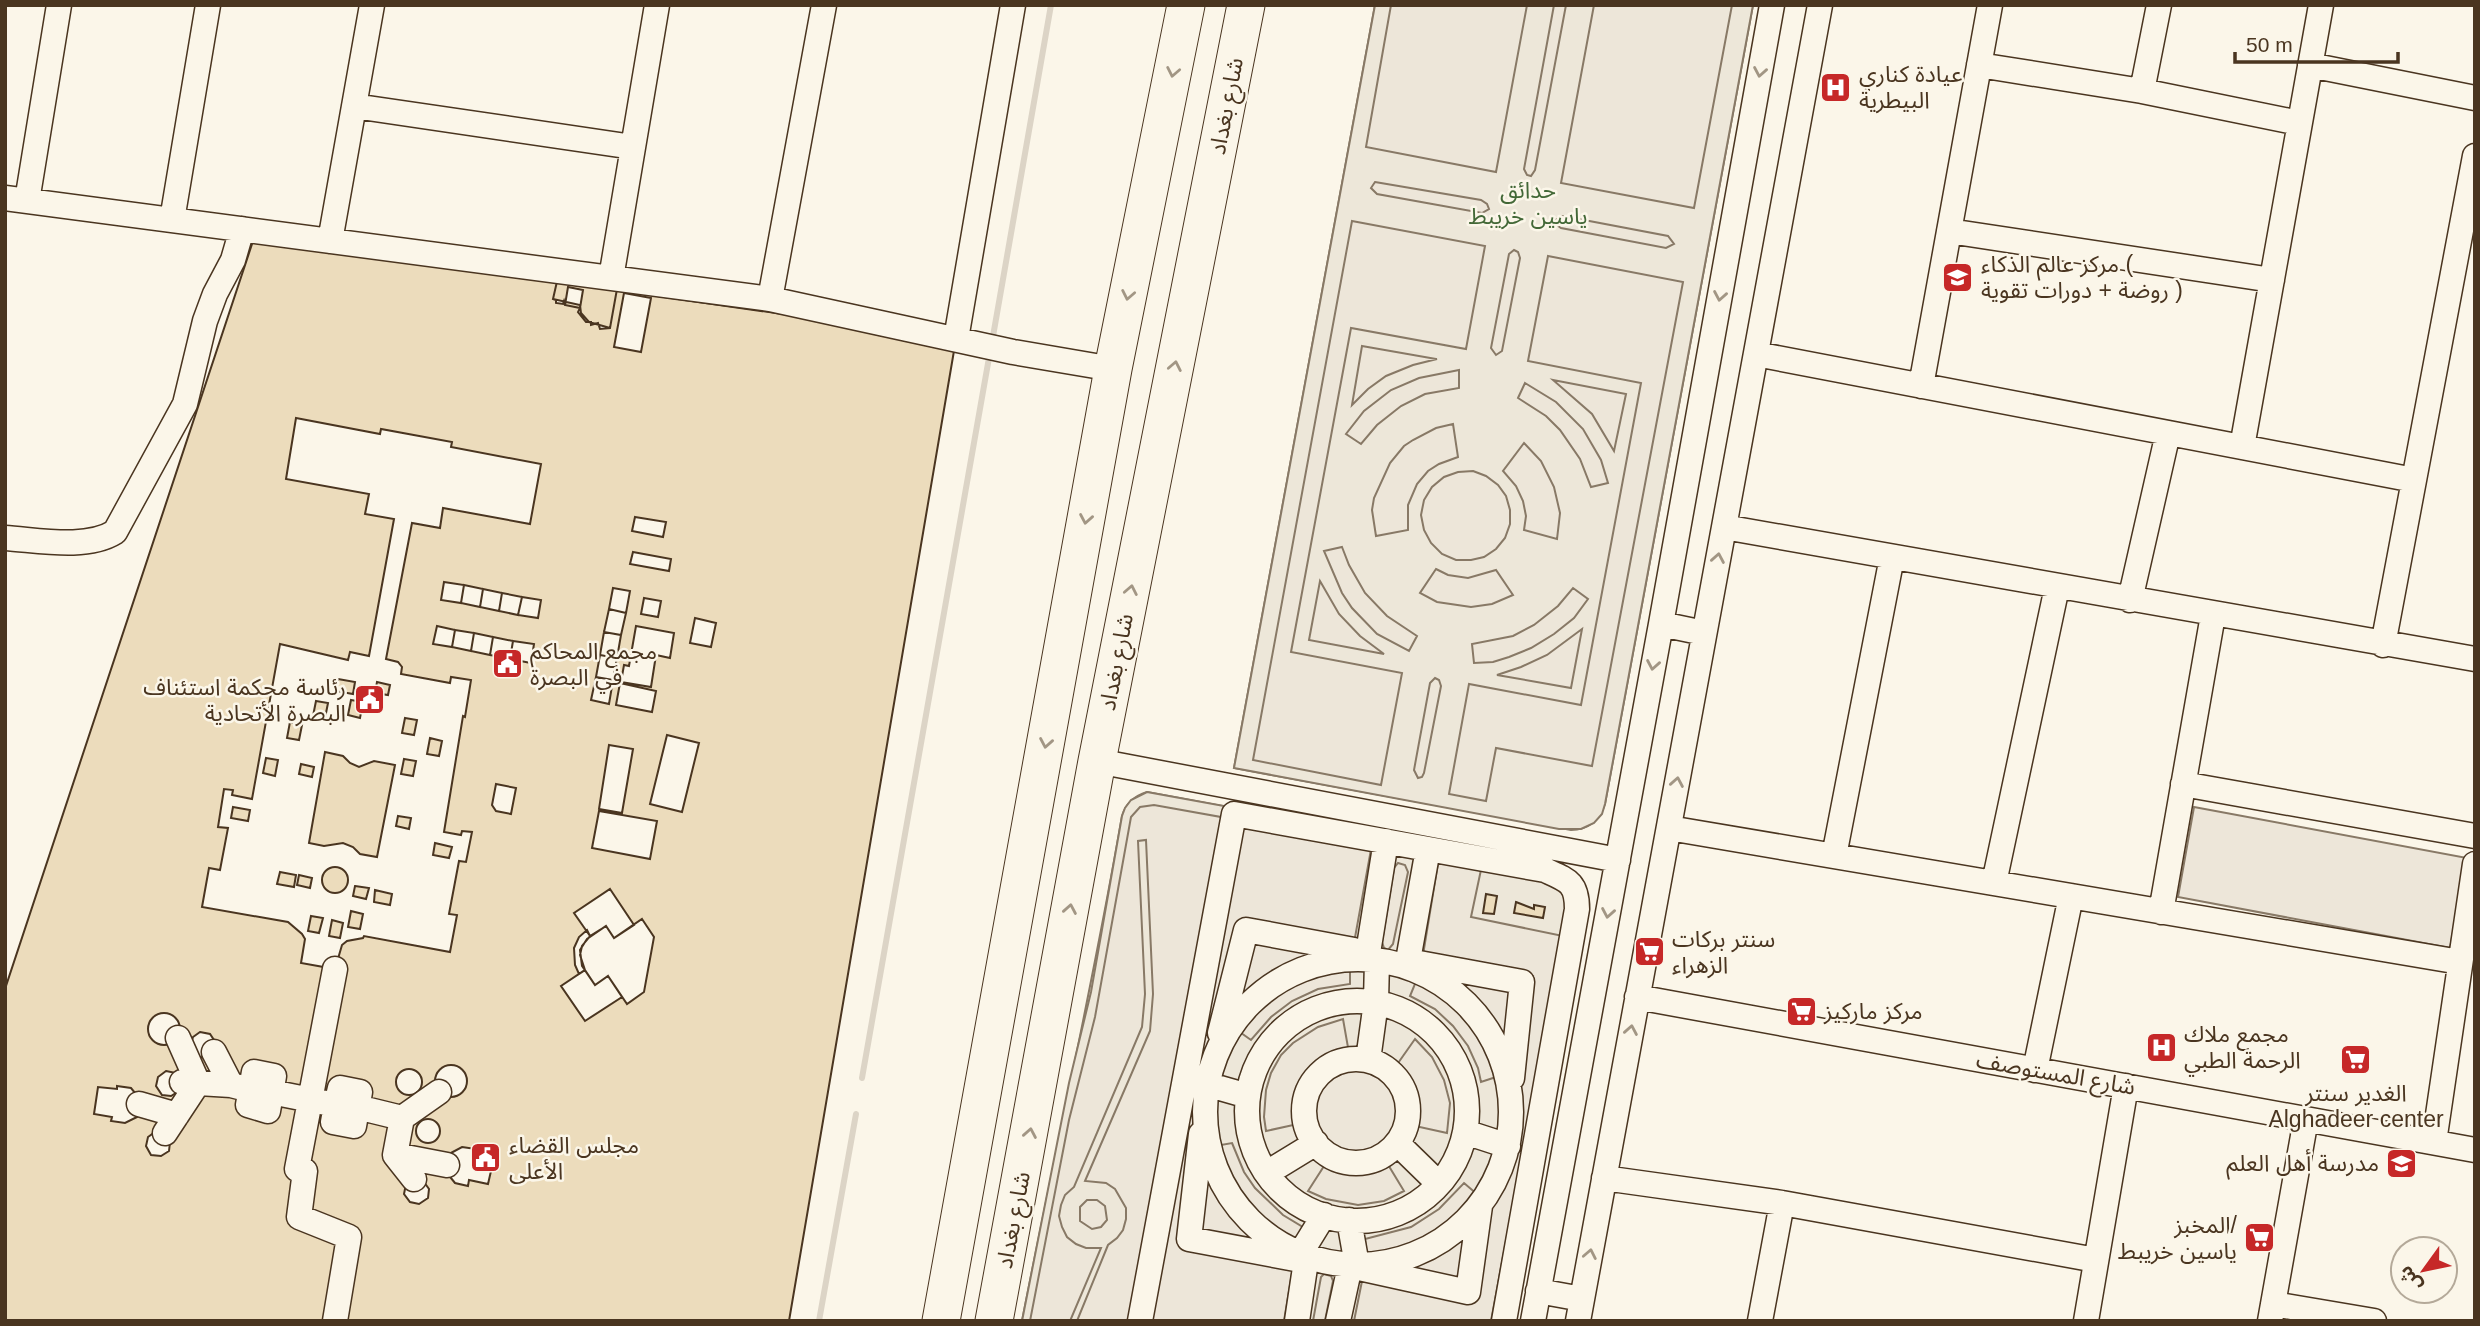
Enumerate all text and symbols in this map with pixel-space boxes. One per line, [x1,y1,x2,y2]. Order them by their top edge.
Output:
scale bar [2235,21,2398,65]
text: 50 m [2246,33,2293,56]
street label: شارع بغداد [1204,55,1252,157]
place label: عيادة كناري البيطرية [1859,61,1963,114]
one-way arrow [1166,66,1181,78]
one-way arrow [1753,66,1768,78]
hospital icon: عيادة كناري البيطرية [1819,70,1853,104]
park label: حدائق ياسين خريبط [1468,177,1588,230]
place label: مركز عالم الذكاء ( روضة + دورات تقوية ) [1981,251,2183,304]
school or university icon: مركز عالم الذكاء ( روضة + دورات تقوية ) [1941,260,1975,294]
one-way arrow [1121,289,1136,301]
one-way arrow [1713,290,1728,302]
one-way arrow [1166,360,1181,372]
one-way arrow [1079,513,1094,525]
one-way arrow [1710,552,1725,564]
one-way arrow [1122,584,1137,596]
street label: شارع بغداد [1094,611,1142,713]
place label: مجمع المحاكم في البصرة [530,638,657,694]
public building icon: مجمع المحاكم في البصرة [490,647,524,681]
one-way arrow [1647,659,1662,671]
place label: رئاسة محكمة استئناف البصرة الأتحادية [143,674,346,727]
public building icon: رئاسة محكمة استئناف البصرة الأتحادية [352,683,386,717]
one-way arrow [1039,737,1054,749]
one-way arrow [1669,776,1684,788]
one-way arrow [1062,903,1077,915]
one-way arrow [1601,907,1616,919]
place label: سنتر بركات الزهراء [1672,926,1775,979]
supermarket icon: سنتر بركات الزهراء [1632,935,1666,969]
supermarket icon: مركز ماركيز [1784,994,1818,1028]
place label: مركز ماركيز [1823,998,1923,1025]
place label: مجمع ملاك الرحمة الطبي [2184,1021,2301,1077]
one-way arrow [1623,1024,1638,1036]
hospital icon: مجمع ملاك الرحمة الطبي [2144,1030,2178,1064]
supermarket icon: الغدير سنتر Alghadeer center [2339,1042,2373,1076]
street label: شارع المستوصف [1974,1046,2138,1104]
place label: الغدير سنتر Alghadeer center [2268,1080,2444,1132]
one-way arrow [1021,1127,1036,1139]
place label: مجلس القضاء الأعلى [509,1132,639,1184]
public building icon: مجلس القضاء الأعلى [469,1141,503,1175]
school or university icon: مدرسة أهل العلم [2385,1146,2419,1180]
place label: مدرسة أهل العلم [2226,1149,2379,1180]
street label: شارع بغداد [991,1169,1039,1271]
place label: المخبز/ ياسين خريبط [2118,1212,2238,1265]
supermarket icon: المخبز/ ياسين خريبط [2243,1221,2277,1255]
north arrow [2389,1235,2459,1305]
one-way arrow [1582,1248,1597,1260]
text: ش [2394,1262,2426,1296]

